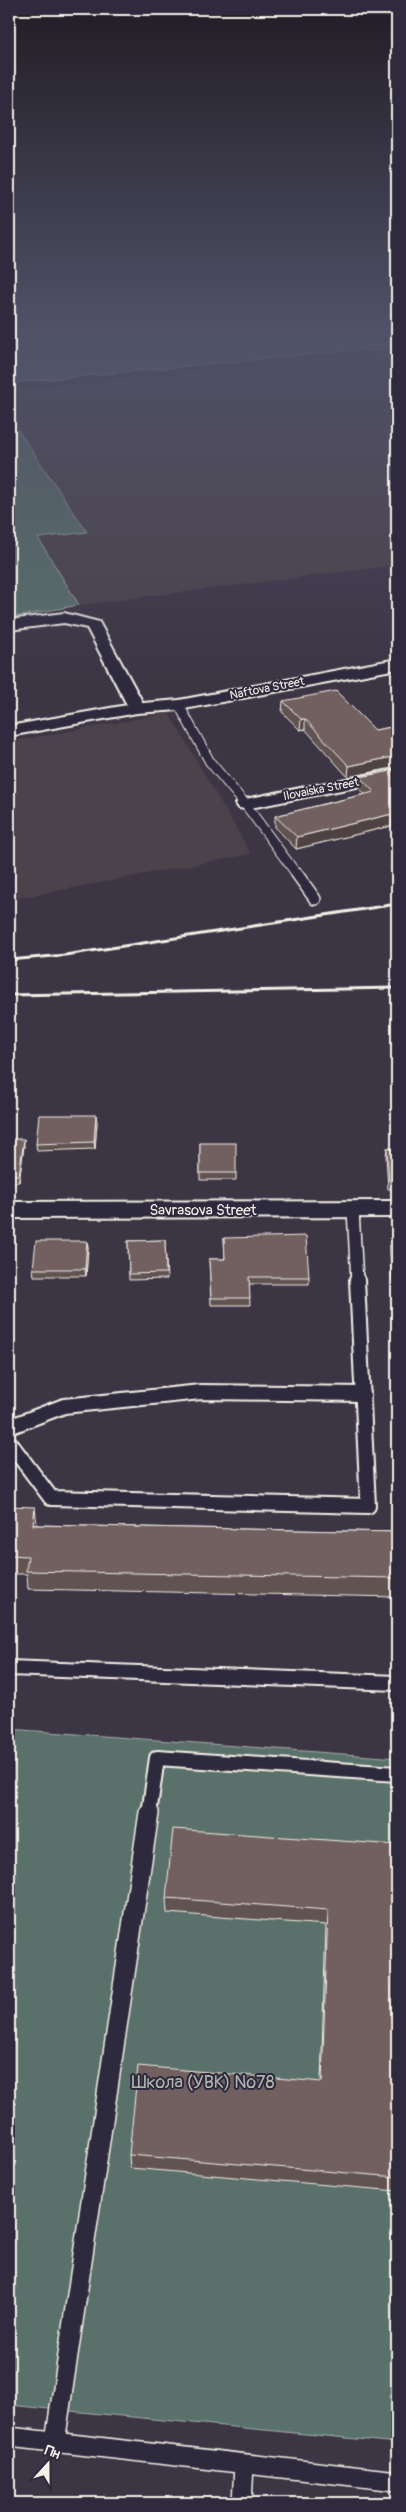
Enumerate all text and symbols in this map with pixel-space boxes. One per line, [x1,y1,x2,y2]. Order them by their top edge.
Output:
street label: Naftova Street [228,674,306,703]
street label: Ilovaiska Street [282,775,360,804]
street label: Savrasova Street [149,1201,258,1220]
park label: Школа (УВК) №78 [131,2071,275,2094]
north arrow [22,2440,72,2490]
text: Пн [42,2442,63,2463]

